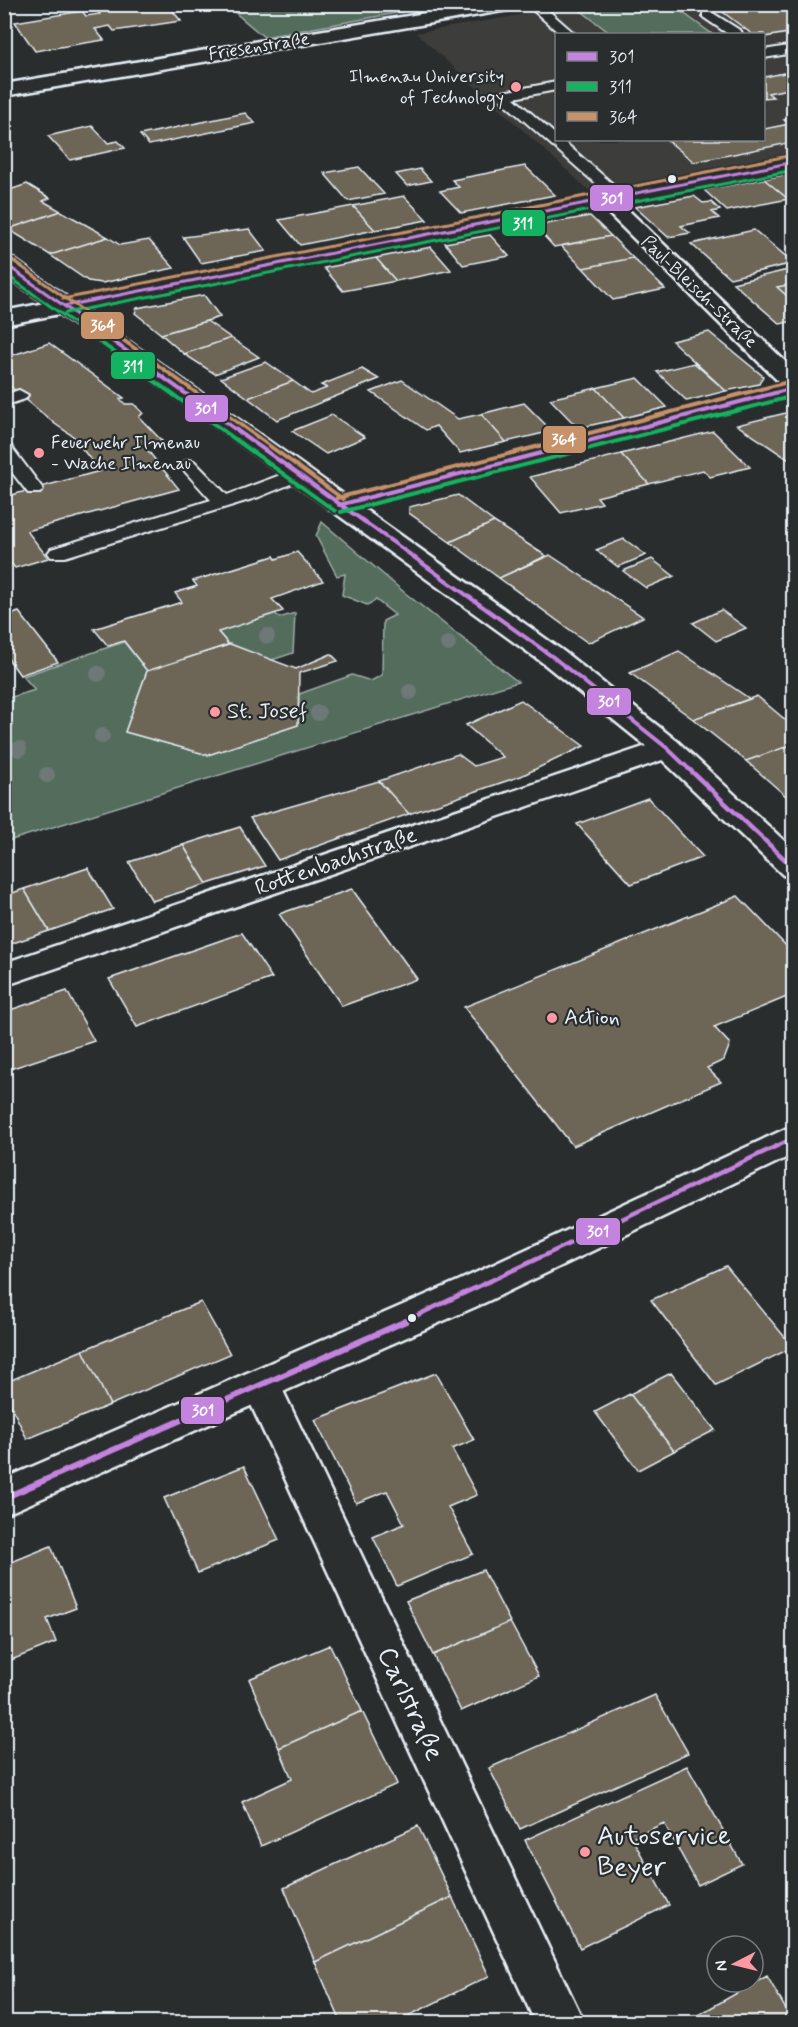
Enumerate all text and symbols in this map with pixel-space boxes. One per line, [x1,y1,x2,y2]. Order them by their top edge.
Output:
street label: Friesenstraße [207,27,311,67]
legend [555,33,765,141]
text: 301 [609,46,634,70]
place label: Ilmenau University of Technology [349,65,504,111]
text: 311 [609,76,632,100]
marker: Ilmenau University of Technology [509,80,523,94]
text: 364 [609,106,638,130]
unlabelled marker [666,173,678,185]
line badge: 301 [589,184,634,212]
text: 301 [601,189,623,210]
line badge: 311 [501,209,546,237]
text: 311 [513,214,533,235]
street label: Paul-Bleisch-Straße [636,230,762,354]
line badge: 364 [80,311,125,340]
text: 364 [90,316,116,337]
line badge: 311 [110,351,156,380]
text: 311 [123,357,143,378]
line badge: 301 [184,394,229,423]
text: 301 [195,399,217,420]
line badge: 364 [542,425,587,454]
text: 364 [551,430,577,451]
place label: Feuerwehr Ilmenau - Wache Ilmenau [51,431,200,476]
marker: Feuerwehr Ilmenau - Wache Ilmenau [32,446,46,460]
line badge: 301 [586,687,632,716]
text: 301 [598,692,620,713]
place label: St. Josef [227,698,307,726]
marker: St. Josef [208,705,222,719]
street label: Rottenbachstraße [251,821,421,903]
place label: Action [564,1004,620,1032]
marker: Action [545,1011,559,1025]
line badge: 301 [575,1217,621,1246]
text: 301 [587,1222,609,1243]
unlabelled marker [406,1312,418,1324]
line badge: 301 [180,1396,225,1425]
text: 301 [192,1401,214,1422]
street label: Carlstraße [368,1641,452,1767]
place label: Autoservice Beyer [597,1819,731,1885]
marker: Autoservice Beyer [578,1845,592,1859]
north arrow [705,1934,765,1994]
text: N [711,1959,733,1972]

